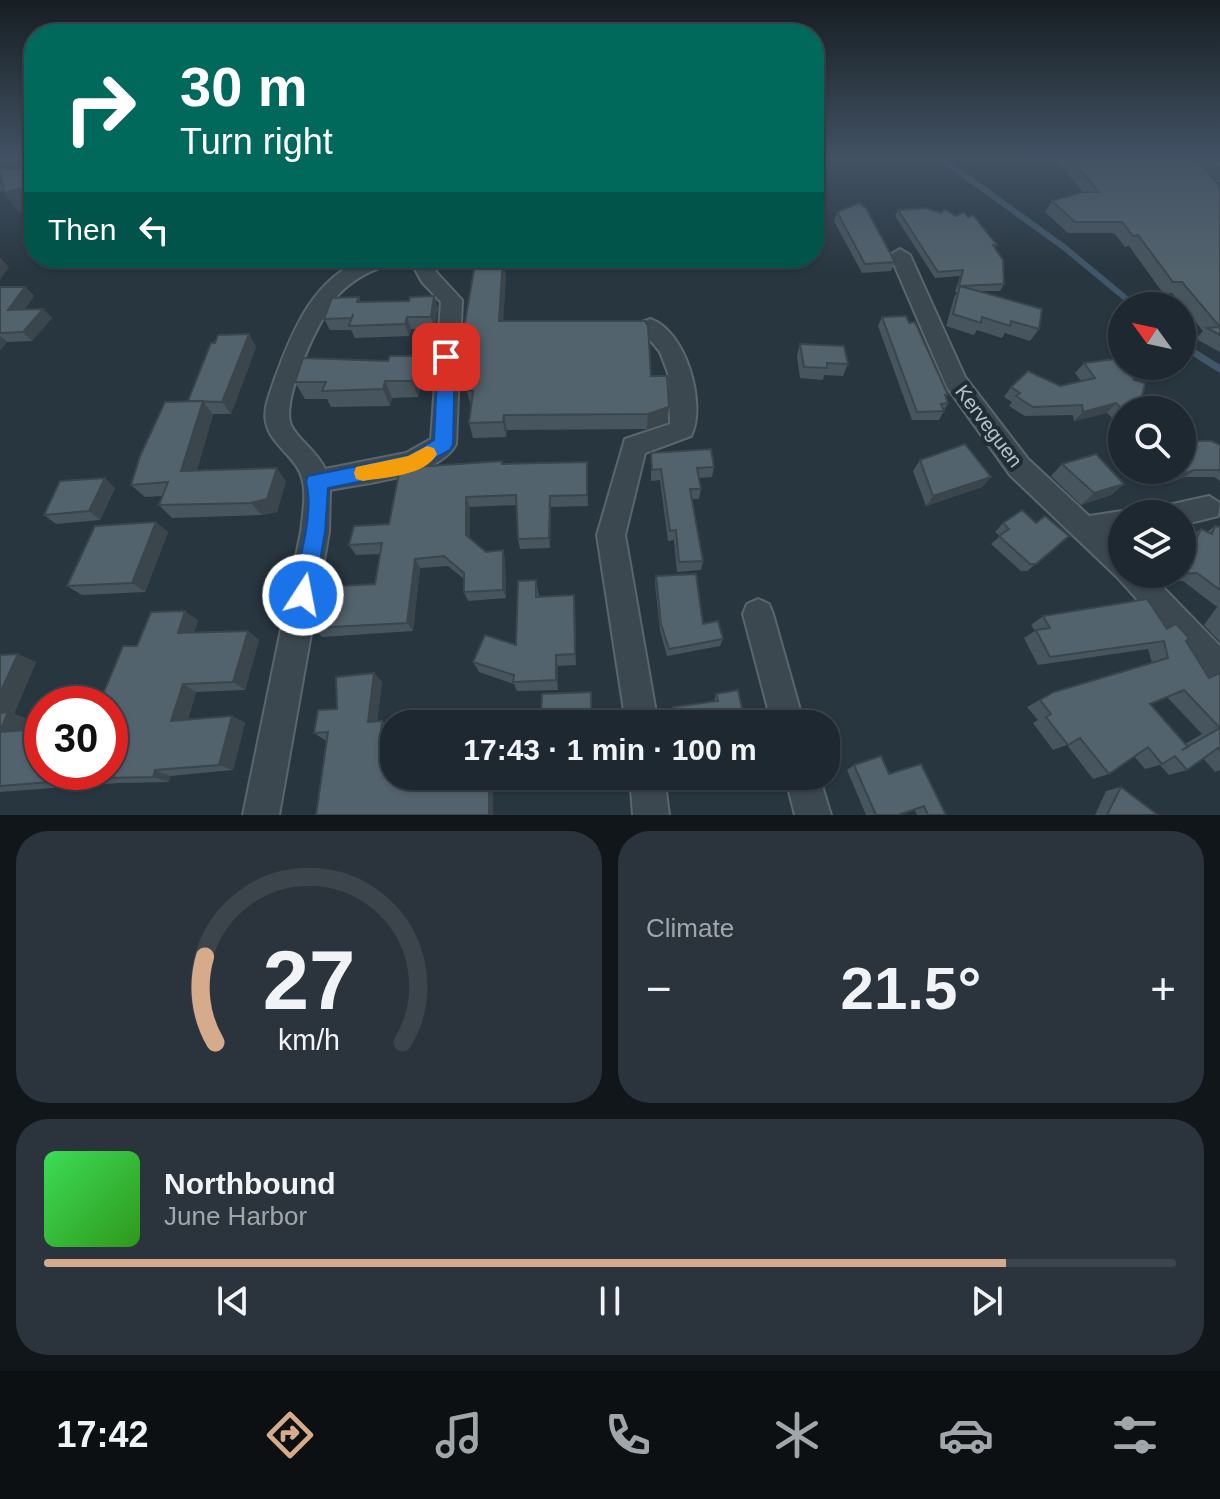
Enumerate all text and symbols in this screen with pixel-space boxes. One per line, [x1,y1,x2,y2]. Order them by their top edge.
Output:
text: 30 m [180,55,308,118]
icon: right [48,56,152,160]
text: Turn right [180,121,333,162]
icon: left [132,208,176,252]
text: Then [48,213,116,246]
north arrow [1108,292,1196,380]
map controls [1108,292,1196,588]
pin [412,323,480,391]
icon: arrive [424,335,468,379]
street label: Kerveguen [951,381,1027,471]
button: search [1108,396,1196,484]
button: layers [1108,500,1196,588]
position arrow [261,553,345,637]
speed limit sign: 30 [24,686,128,790]
text: 17:43 · 1 min · 100 m [463,733,757,766]
text: Climate [646,913,734,943]
text: 27 [263,934,355,1027]
text: 21.5° [841,955,981,1022]
text: − [646,964,672,1013]
text: + [1150,964,1176,1013]
text: km/h [278,1024,340,1056]
text: Northbound [164,1167,336,1200]
text: June Harbor [164,1201,307,1231]
icon: previous [211,1279,255,1323]
icon: pause [588,1279,632,1323]
icon: next [965,1279,1009,1323]
icon: directions [262,1407,318,1463]
icon: music [431,1407,487,1463]
icon: phone [600,1407,656,1463]
icon: climate [769,1407,825,1463]
icon: car [938,1407,994,1463]
icon: filters [1107,1407,1163,1463]
text: 17:42 [57,1414,149,1455]

